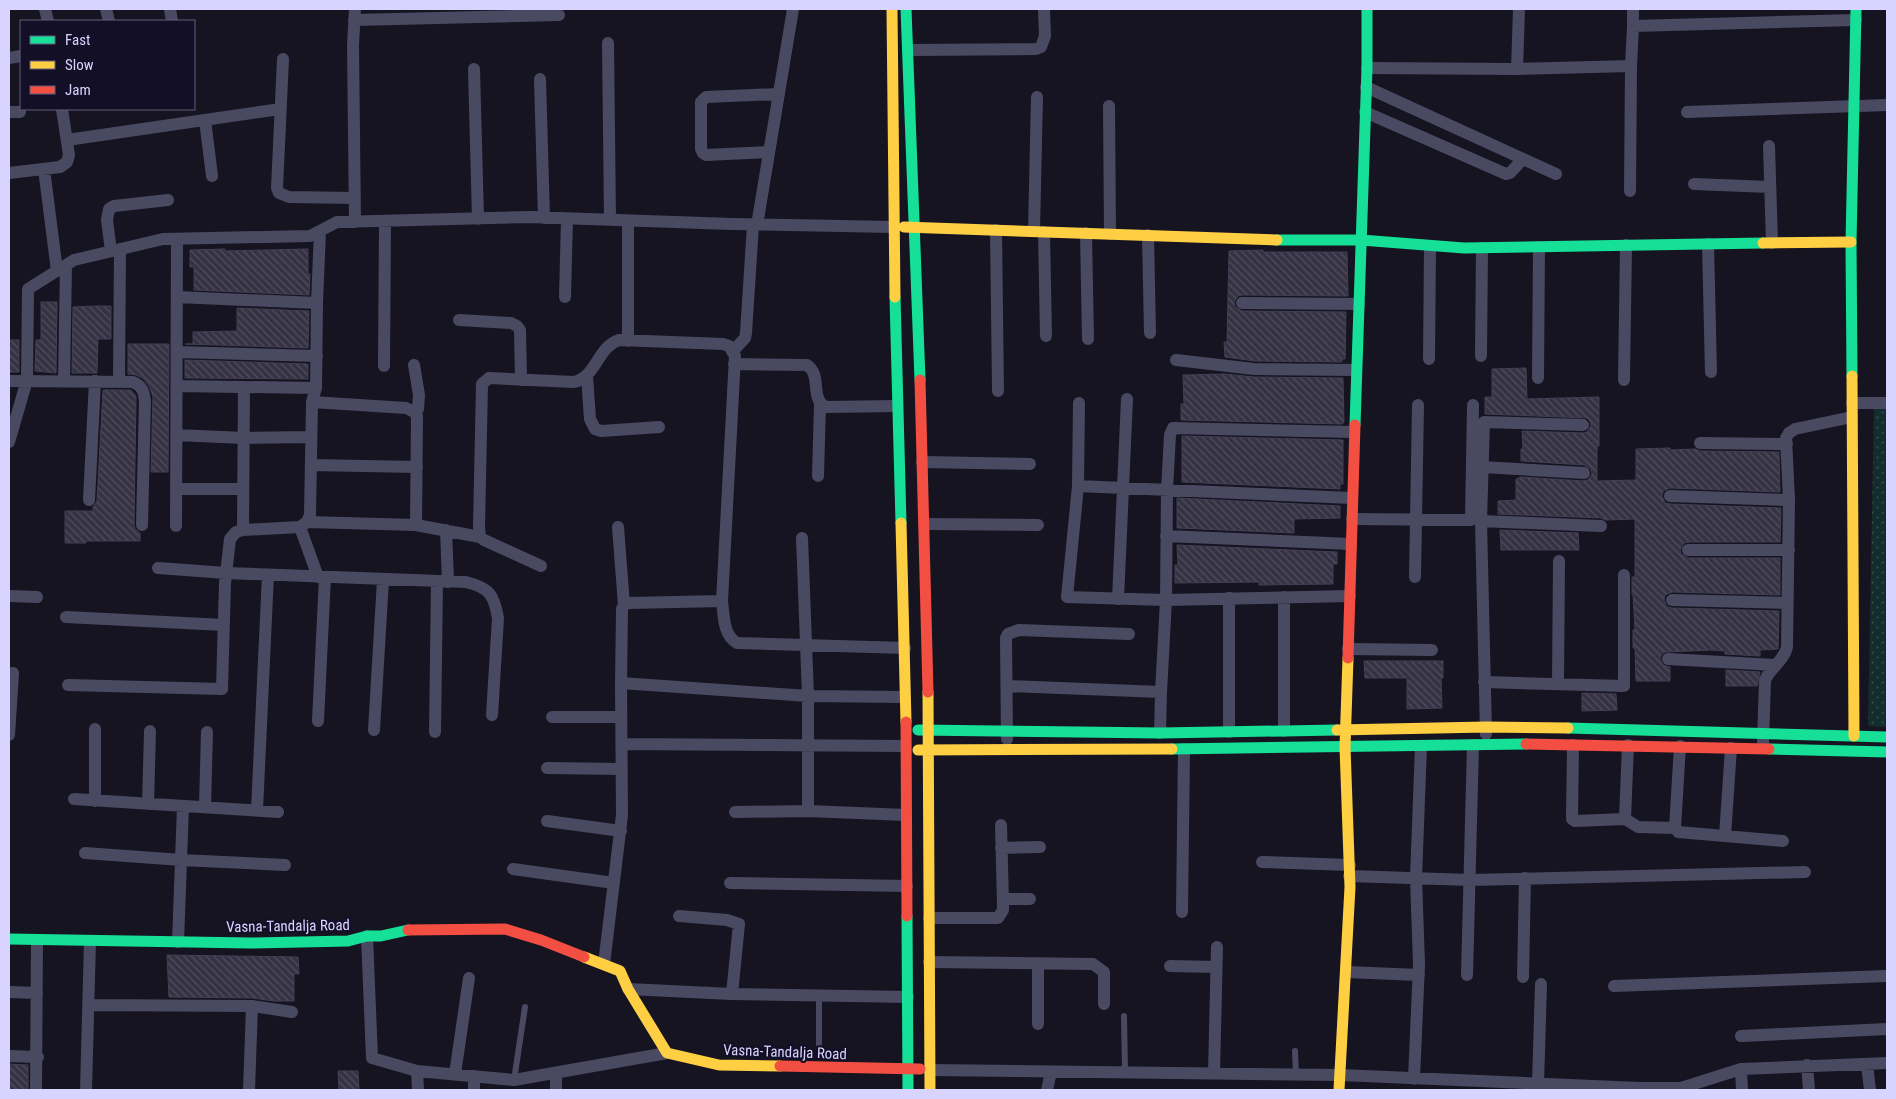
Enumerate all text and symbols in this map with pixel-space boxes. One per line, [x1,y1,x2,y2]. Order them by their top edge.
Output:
legend [20,20,195,110]
text: Fast [65,31,90,49]
text: Slow [65,56,94,74]
text: Jam [65,81,91,99]
street label: Vasna-Tandalja Road [226,916,350,936]
street label: Vasna-Tandalja Road [723,1041,847,1063]

